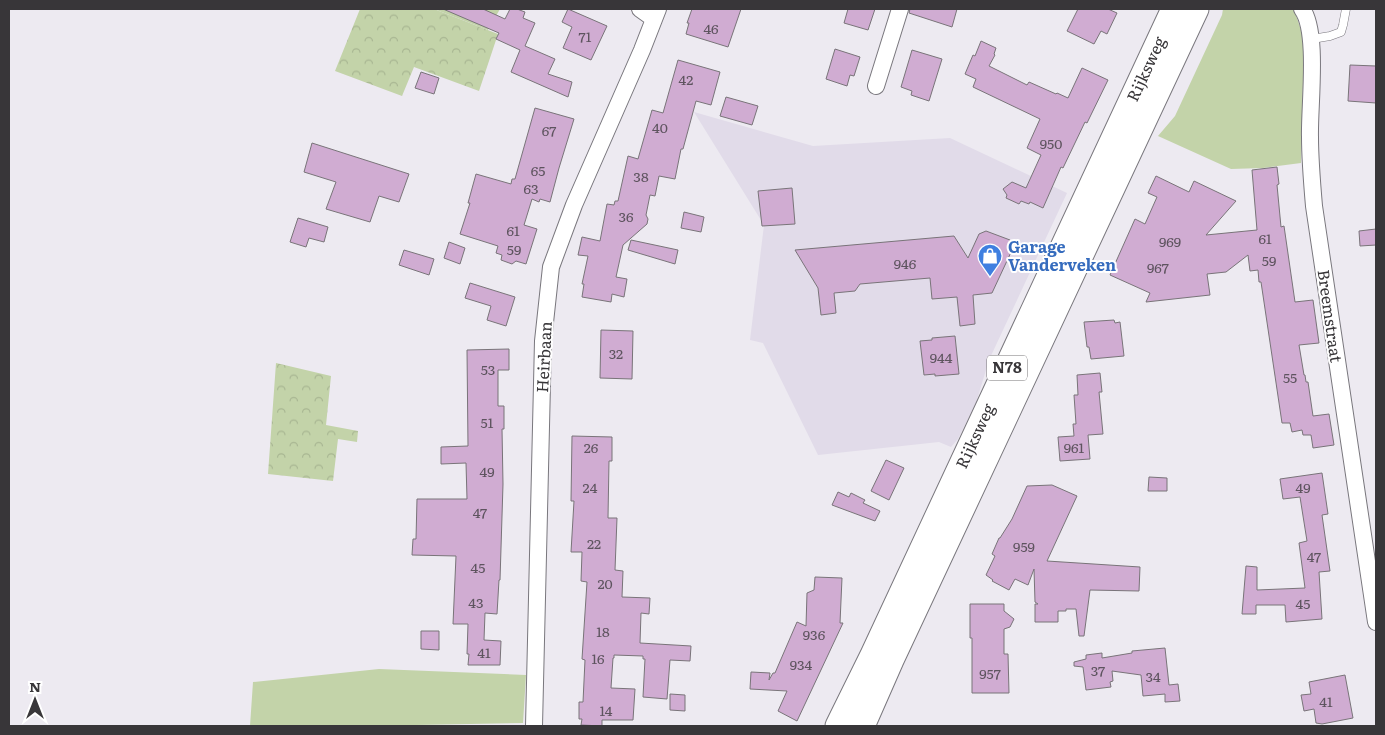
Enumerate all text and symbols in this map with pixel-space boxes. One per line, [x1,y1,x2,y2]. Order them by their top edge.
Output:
house number: 46 [703,18,719,38]
house number: 71 [579,26,592,46]
street label: Rijksweg [1120,32,1171,105]
house number: 42 [679,69,693,89]
house number: 40 [652,117,668,137]
house number: 67 [542,120,556,140]
house number: 950 [1040,133,1062,153]
house number: 65 [531,160,545,180]
house number: 38 [633,166,649,186]
house number: 63 [523,178,539,198]
house number: 36 [618,206,634,226]
house number: 61 [506,220,520,240]
house number: 61 [1258,228,1272,248]
house number: 969 [1159,231,1181,251]
place label: Garage Vanderveken [1008,234,1116,276]
house number: 59 [507,239,521,259]
shop icon: Garage Vanderveken [977,243,1003,277]
house number: 59 [1262,250,1276,270]
house number: 946 [894,253,917,273]
house number: 967 [1147,257,1169,277]
street label: Breemstraat [1313,268,1349,364]
street label: Heirbaan [529,320,557,393]
house number: 32 [609,343,623,363]
house number: 944 [930,347,953,367]
road number: N78 [987,356,1027,380]
house number: 53 [481,359,495,379]
house number: 55 [1283,367,1297,387]
street label: Rijksweg [949,399,1000,472]
house number: 51 [481,412,494,432]
house number: 26 [584,437,599,457]
house number: 961 [1064,437,1085,457]
house number: 49 [479,461,495,481]
house number: 24 [583,477,598,497]
house number: 49 [1295,477,1311,497]
house number: 47 [473,502,487,522]
house number: 22 [587,533,601,553]
house number: 959 [1013,536,1035,556]
house number: 47 [1307,546,1321,566]
house number: 45 [471,557,485,577]
house number: 20 [597,573,613,593]
house number: 43 [468,592,484,612]
house number: 45 [1296,593,1310,613]
house number: 18 [596,621,610,641]
house number: 936 [803,624,826,644]
house number: 41 [477,642,491,662]
house number: 16 [591,648,605,668]
house number: 934 [790,654,813,674]
house number: 37 [1091,660,1105,680]
house number: 957 [979,663,1001,683]
house number: 34 [1145,666,1161,686]
north arrow [10,675,60,725]
text: N [29,676,41,696]
house number: 41 [1319,691,1333,711]
house number: 14 [600,700,613,720]

